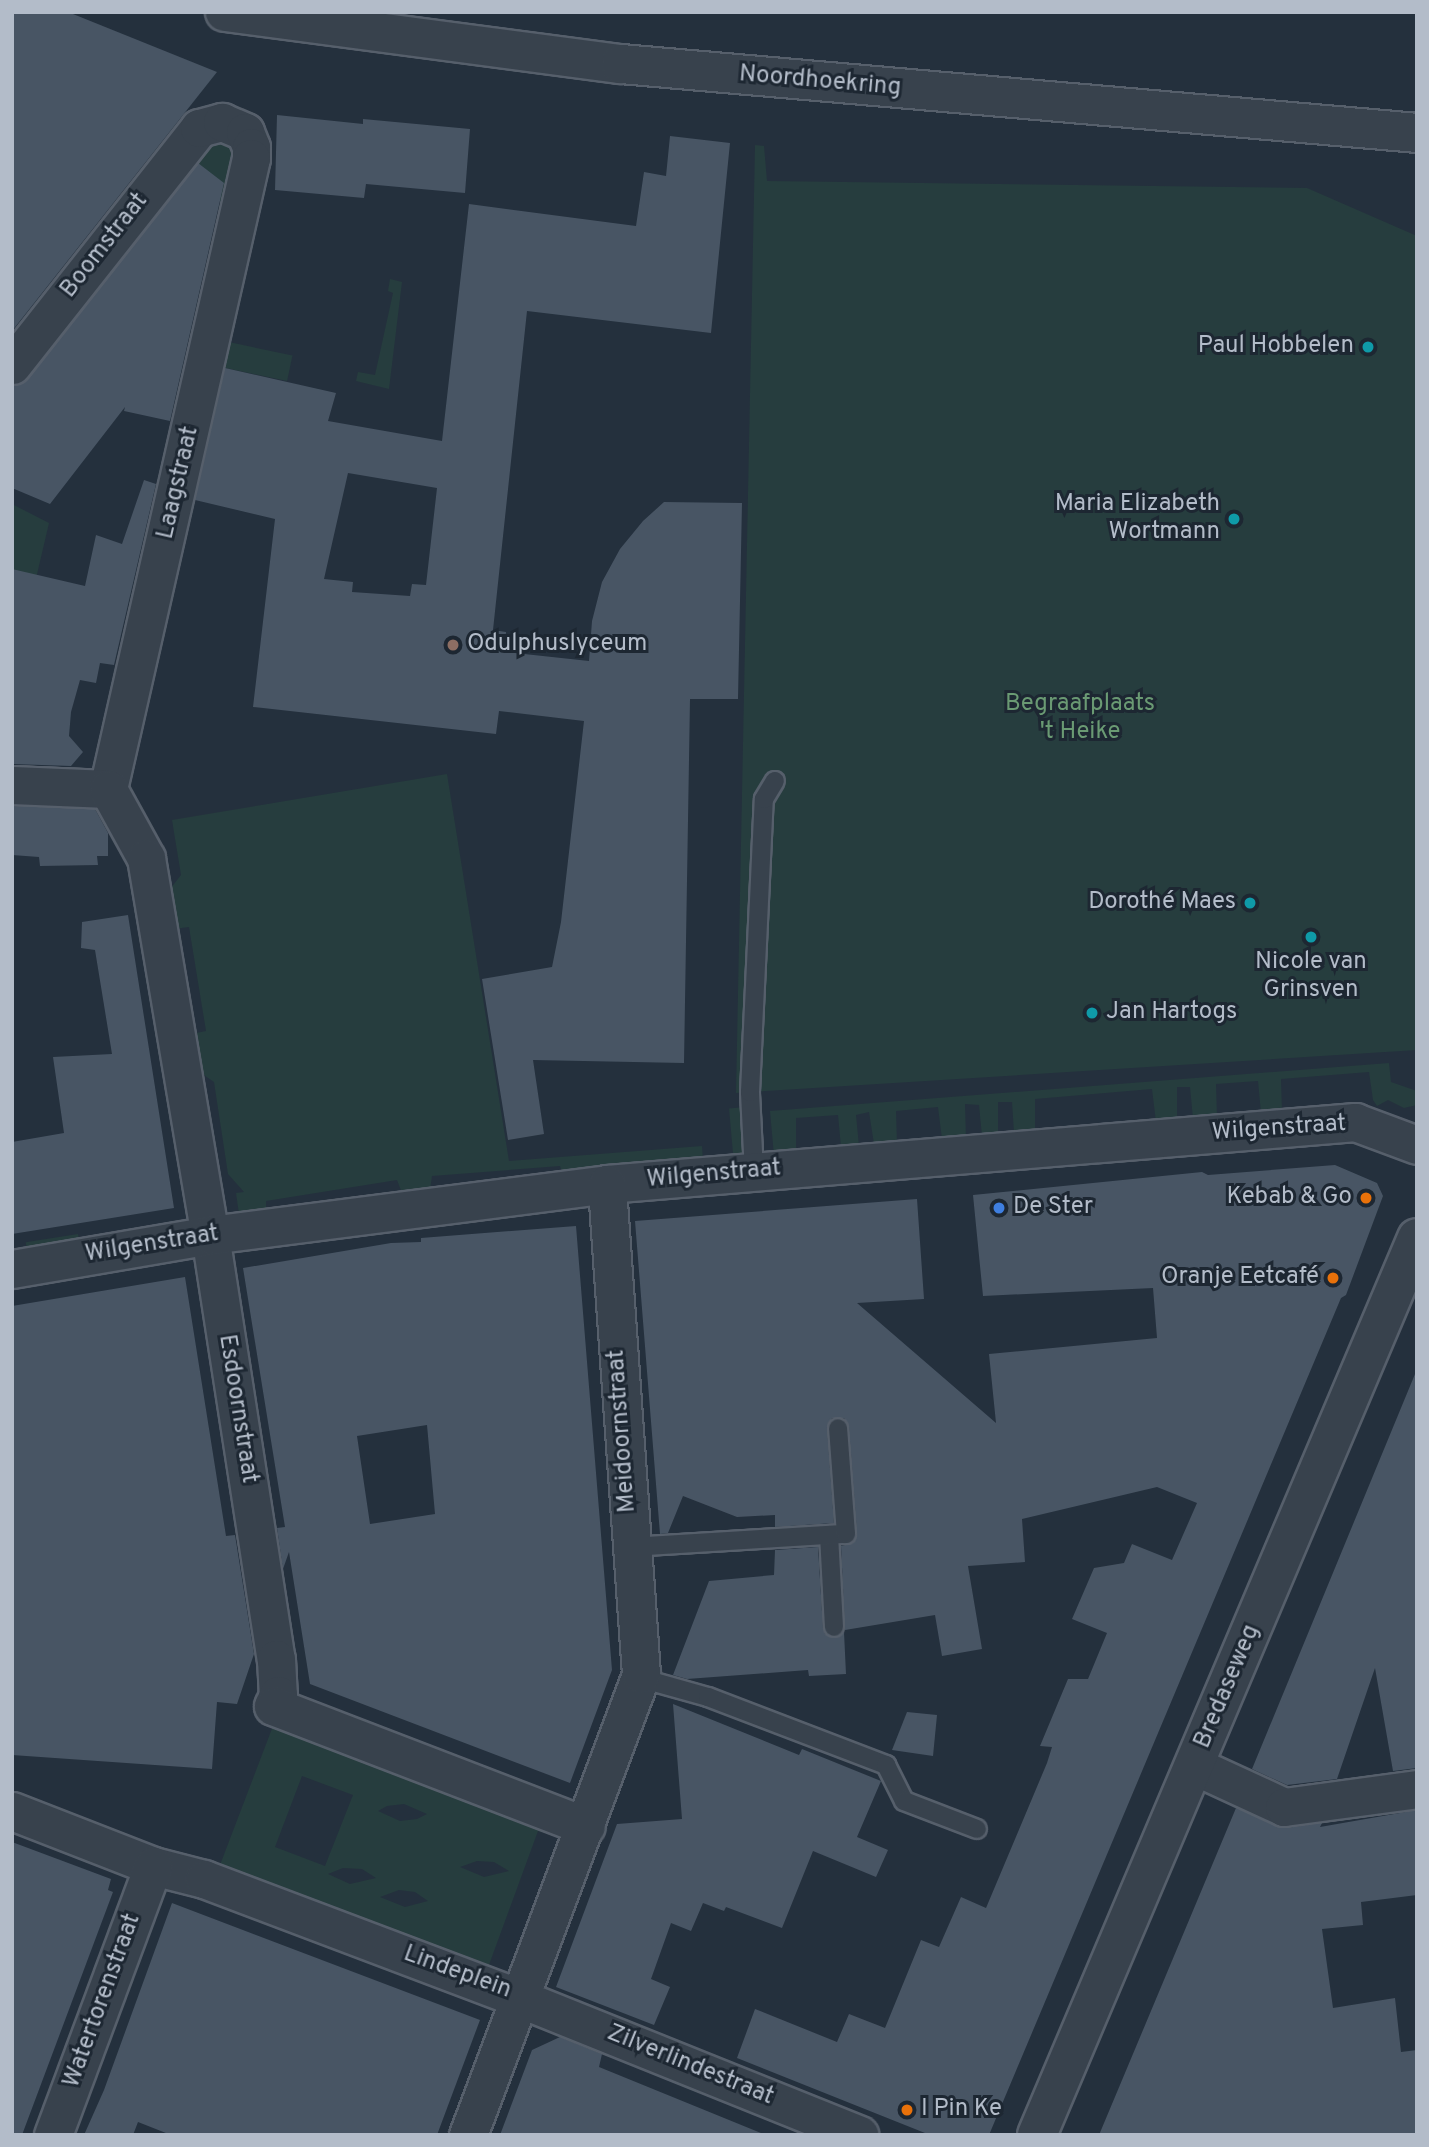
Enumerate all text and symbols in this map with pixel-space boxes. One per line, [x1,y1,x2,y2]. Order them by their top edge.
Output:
street label: Noordhoekring [738,61,902,103]
street label: Boomstraat [55,188,155,304]
place label: Paul Hobbelen [1198,333,1354,361]
marker: Paul Hobbelen [1360,339,1376,355]
street label: Laagstraat [152,424,206,542]
place label: Maria Elizabeth Wortmann [1055,491,1220,547]
marker: Maria Elizabeth Wortmann [1226,511,1242,527]
place label: Odulphuslyceum [467,631,647,659]
marker: Odulphuslyceum [445,637,461,653]
park label: Begraafplaats 't Heike [1005,691,1155,747]
place label: Dorothé Maes [1088,889,1236,917]
marker: Dorothé Maes [1242,895,1258,911]
marker: Nicole van Grinsven [1303,929,1319,945]
place label: Nicole van Grinsven [1255,949,1367,1005]
place label: Jan Hartogs [1106,999,1237,1027]
marker: Jan Hartogs [1084,1005,1100,1021]
street label: Wilgenstraat [1211,1110,1347,1148]
street label: Wilgenstraat [646,1155,782,1195]
place label: Kebab & Go [1226,1184,1352,1212]
marker: Kebab & Go [1358,1190,1374,1206]
place label: De Ster [1013,1194,1093,1222]
marker: De Ster [991,1200,1007,1216]
street label: Wilgenstraat [83,1220,221,1270]
place label: Oranje Eetcafé [1161,1264,1319,1292]
marker: Oranje Eetcafé [1325,1270,1341,1286]
street label: Esdoornstraat [211,1333,263,1485]
street label: Meidoornstraat [603,1348,643,1514]
street label: Bredaseweg [1189,1621,1267,1753]
street label: Watertorenstraat [58,1910,148,2092]
street label: Lindeplein [399,1940,515,2006]
street label: Zilverlindestraat [603,2019,777,2113]
place label: I Pin Ke [921,2096,1002,2124]
marker: I Pin Ke [899,2102,915,2118]

